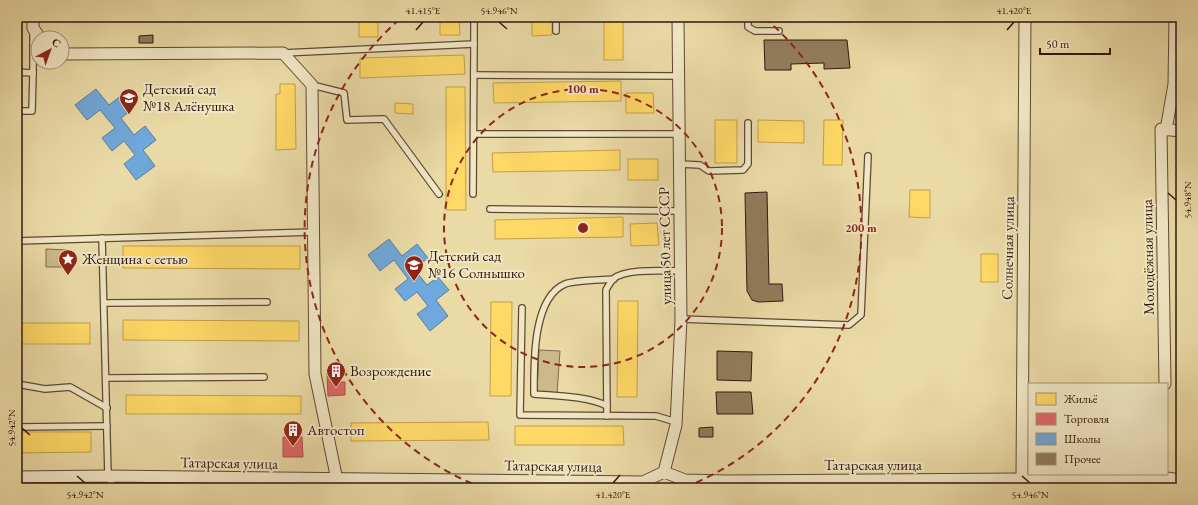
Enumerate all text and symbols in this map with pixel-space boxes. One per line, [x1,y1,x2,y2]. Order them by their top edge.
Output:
text: 41.415°E [406,4,441,17]
text: 54.946°N [480,4,518,17]
text: 41.420°E [997,4,1032,17]
north arrow [30,30,70,70]
scale bar [1040,30,1110,56]
text: С [49,35,64,50]
text: 50 m [1046,36,1070,52]
place label: Детский сад №18 Алёнушка [143,79,235,115]
text: 100 m [567,81,599,97]
school or university icon: Детский сад №18 Алёнушка [118,87,140,115]
text: 54.948°N [1181,181,1194,219]
street label: улица 50 лет СССР [654,187,675,305]
street label: Солнечная улица [997,196,1018,300]
street label: Молодёжная улица [1137,199,1158,315]
text: 200 m [845,220,877,236]
centre of rings [576,221,590,235]
place label: Детский сад №16 Солнышко [428,246,525,282]
place icon: Женщина с сетью [57,248,79,276]
place label: Женщина с сетью [81,249,188,268]
school or university icon: Детский сад №16 Солнышко [403,254,425,282]
building icon: Возрождение [325,360,347,388]
place label: Возрождение [350,361,431,380]
legend [1028,383,1168,475]
text: Жильё [1063,391,1098,407]
text: 54.942°N [5,409,18,447]
text: Торговля [1064,411,1110,427]
building icon: Автостоп [282,419,304,447]
place label: Автостоп [306,420,365,439]
text: Школы [1064,431,1101,447]
text: Прочее [1064,451,1101,467]
street label: Татарская улица [180,452,278,473]
street label: Татарская улица [504,455,602,476]
street label: Татарская улица [824,455,922,474]
text: 54.942°N [66,488,104,501]
text: 41.420°E [596,488,631,501]
text: 54.946°N [1011,488,1049,501]

